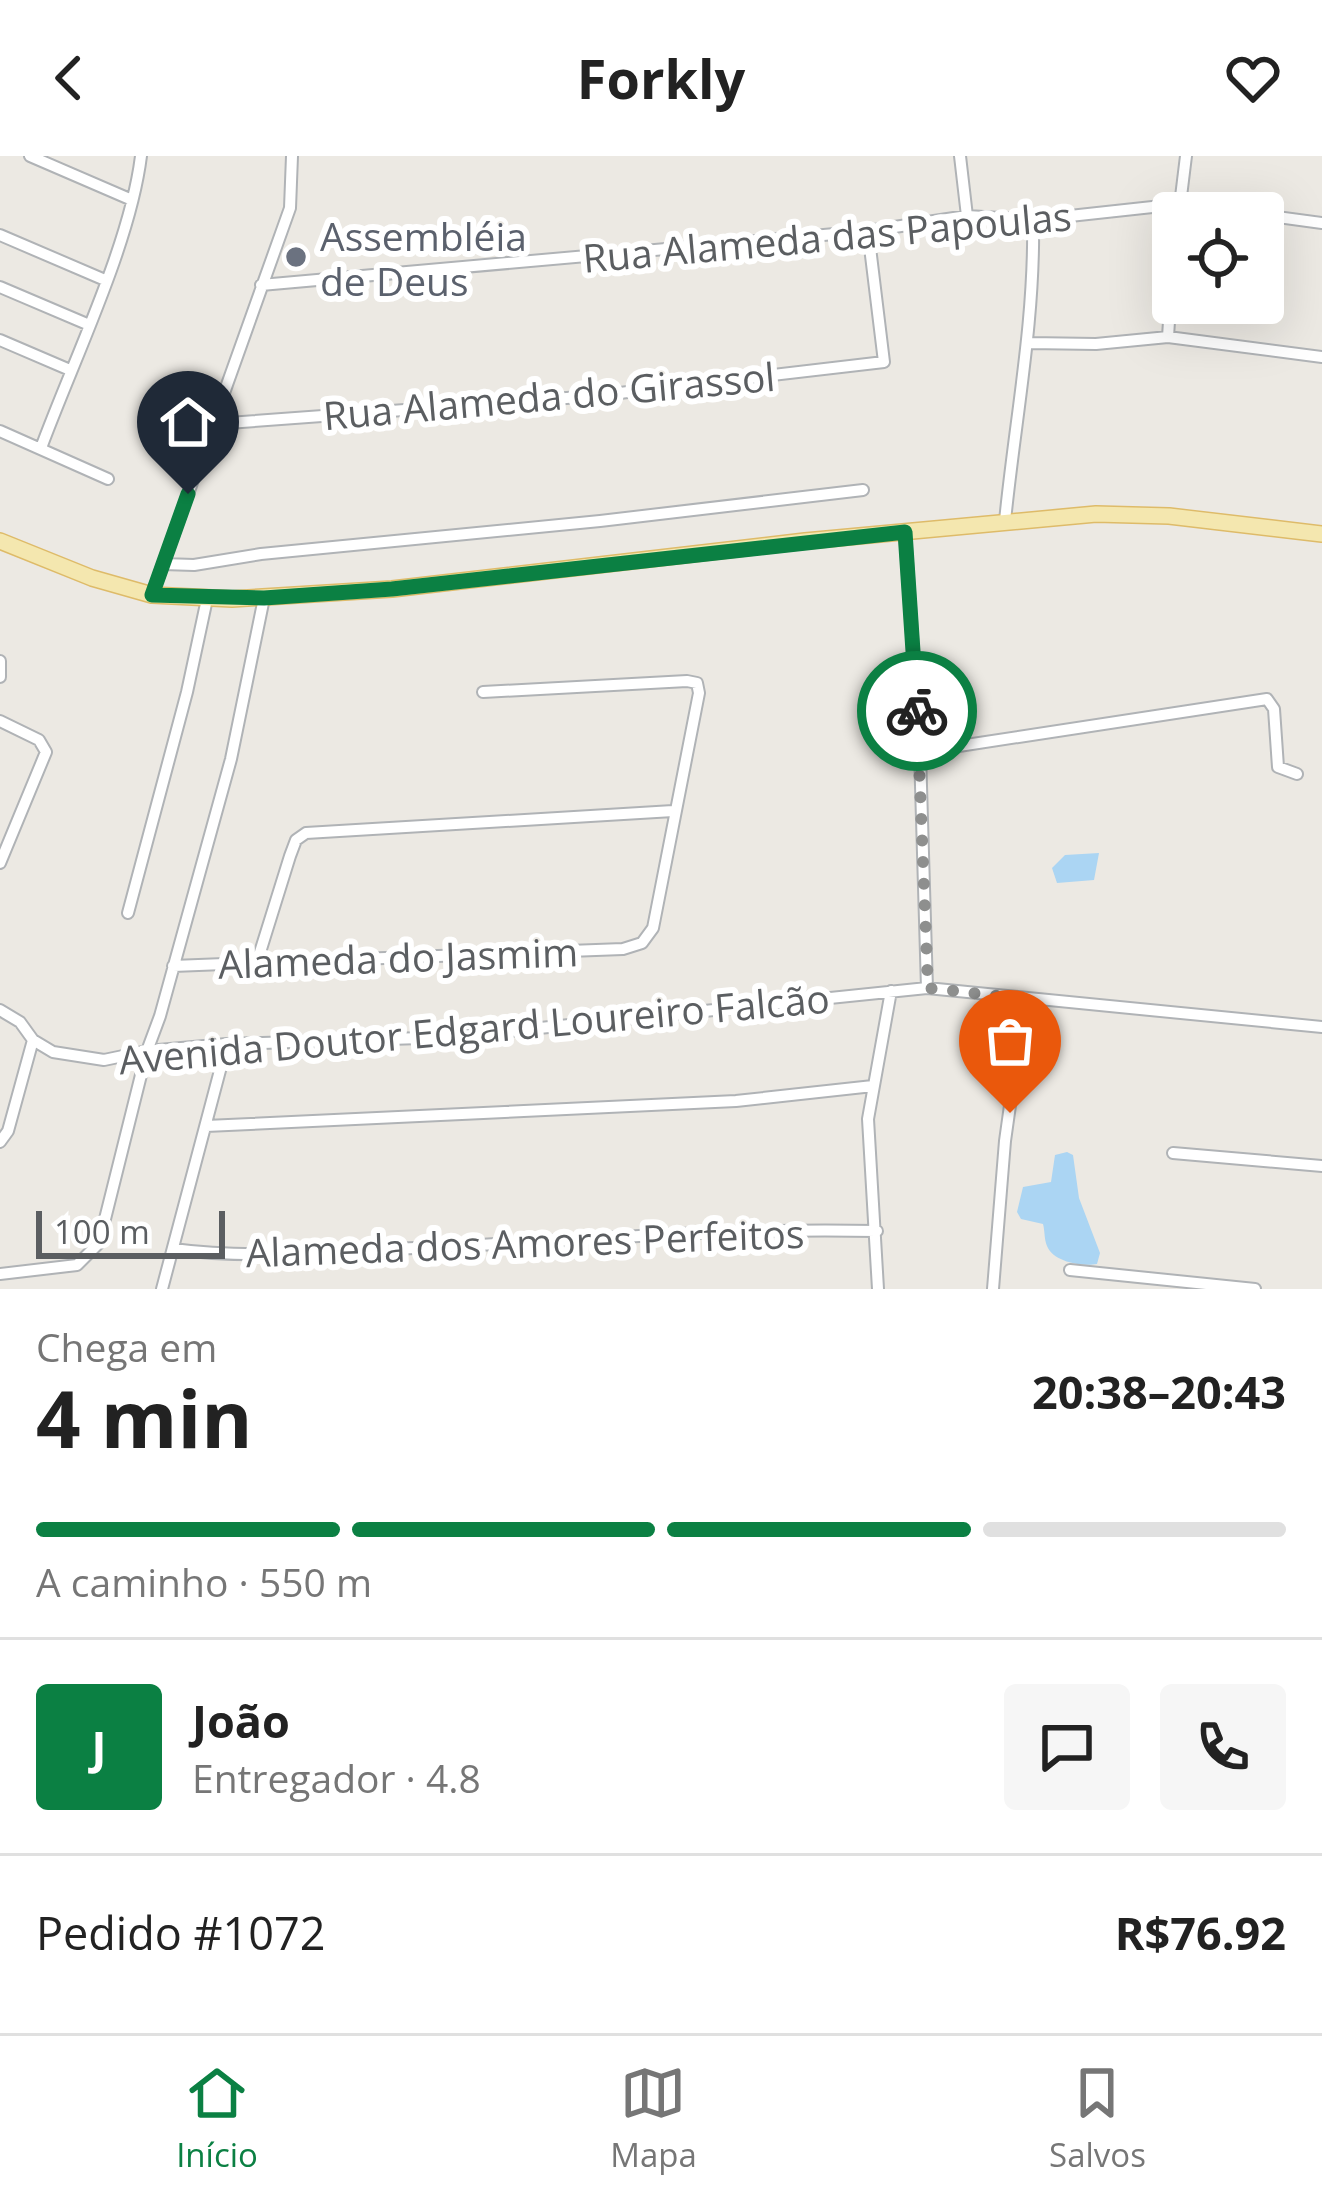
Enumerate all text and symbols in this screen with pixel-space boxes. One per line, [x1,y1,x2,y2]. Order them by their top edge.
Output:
text: Forkly [577,41,745,115]
icon: back [36,45,102,111]
icon: heart [1220,45,1286,111]
street label: Rua Alameda das Papoulas [580,188,1074,284]
map controls [1152,192,1284,324]
button: locate [1152,192,1284,324]
place label: Assembléia de Deus [320,209,527,307]
marker: Assembléia de Deus [283,244,309,270]
street label: Rua Alameda do Girassol [321,349,777,441]
pin [137,371,239,494]
icon: home [155,389,221,455]
courier [857,651,977,771]
icon: bike [884,678,950,744]
street label: Alameda do Jasmim [217,924,579,990]
street label: Avenida Doutor Edgard Loureiro Falcão [116,971,832,1085]
pin [959,990,1061,1113]
icon: bag [977,1008,1043,1074]
scale bar [36,1205,225,1258]
street label: Alameda dos Amores Perfeitos [245,1206,805,1278]
text: 100 m [54,1209,150,1254]
text: Chega em [36,1320,217,1373]
text: 20:38–20:43 [1032,1361,1286,1422]
text: 4 min [36,1365,253,1471]
text: A caminho · 550 m [36,1555,372,1608]
button: chat [1004,1684,1130,1810]
button: phone [1160,1684,1286,1810]
text: João [192,1690,290,1751]
text: J [92,1716,106,1777]
text: Entregador · 4.8 [192,1751,481,1804]
text: Pedido #1072 [36,1902,326,1963]
text: R$76.92 [1115,1902,1286,1963]
tab: Início [176,2060,258,2177]
tab: Mapa [610,2060,697,2177]
tab: Salvos [1049,2060,1146,2177]

